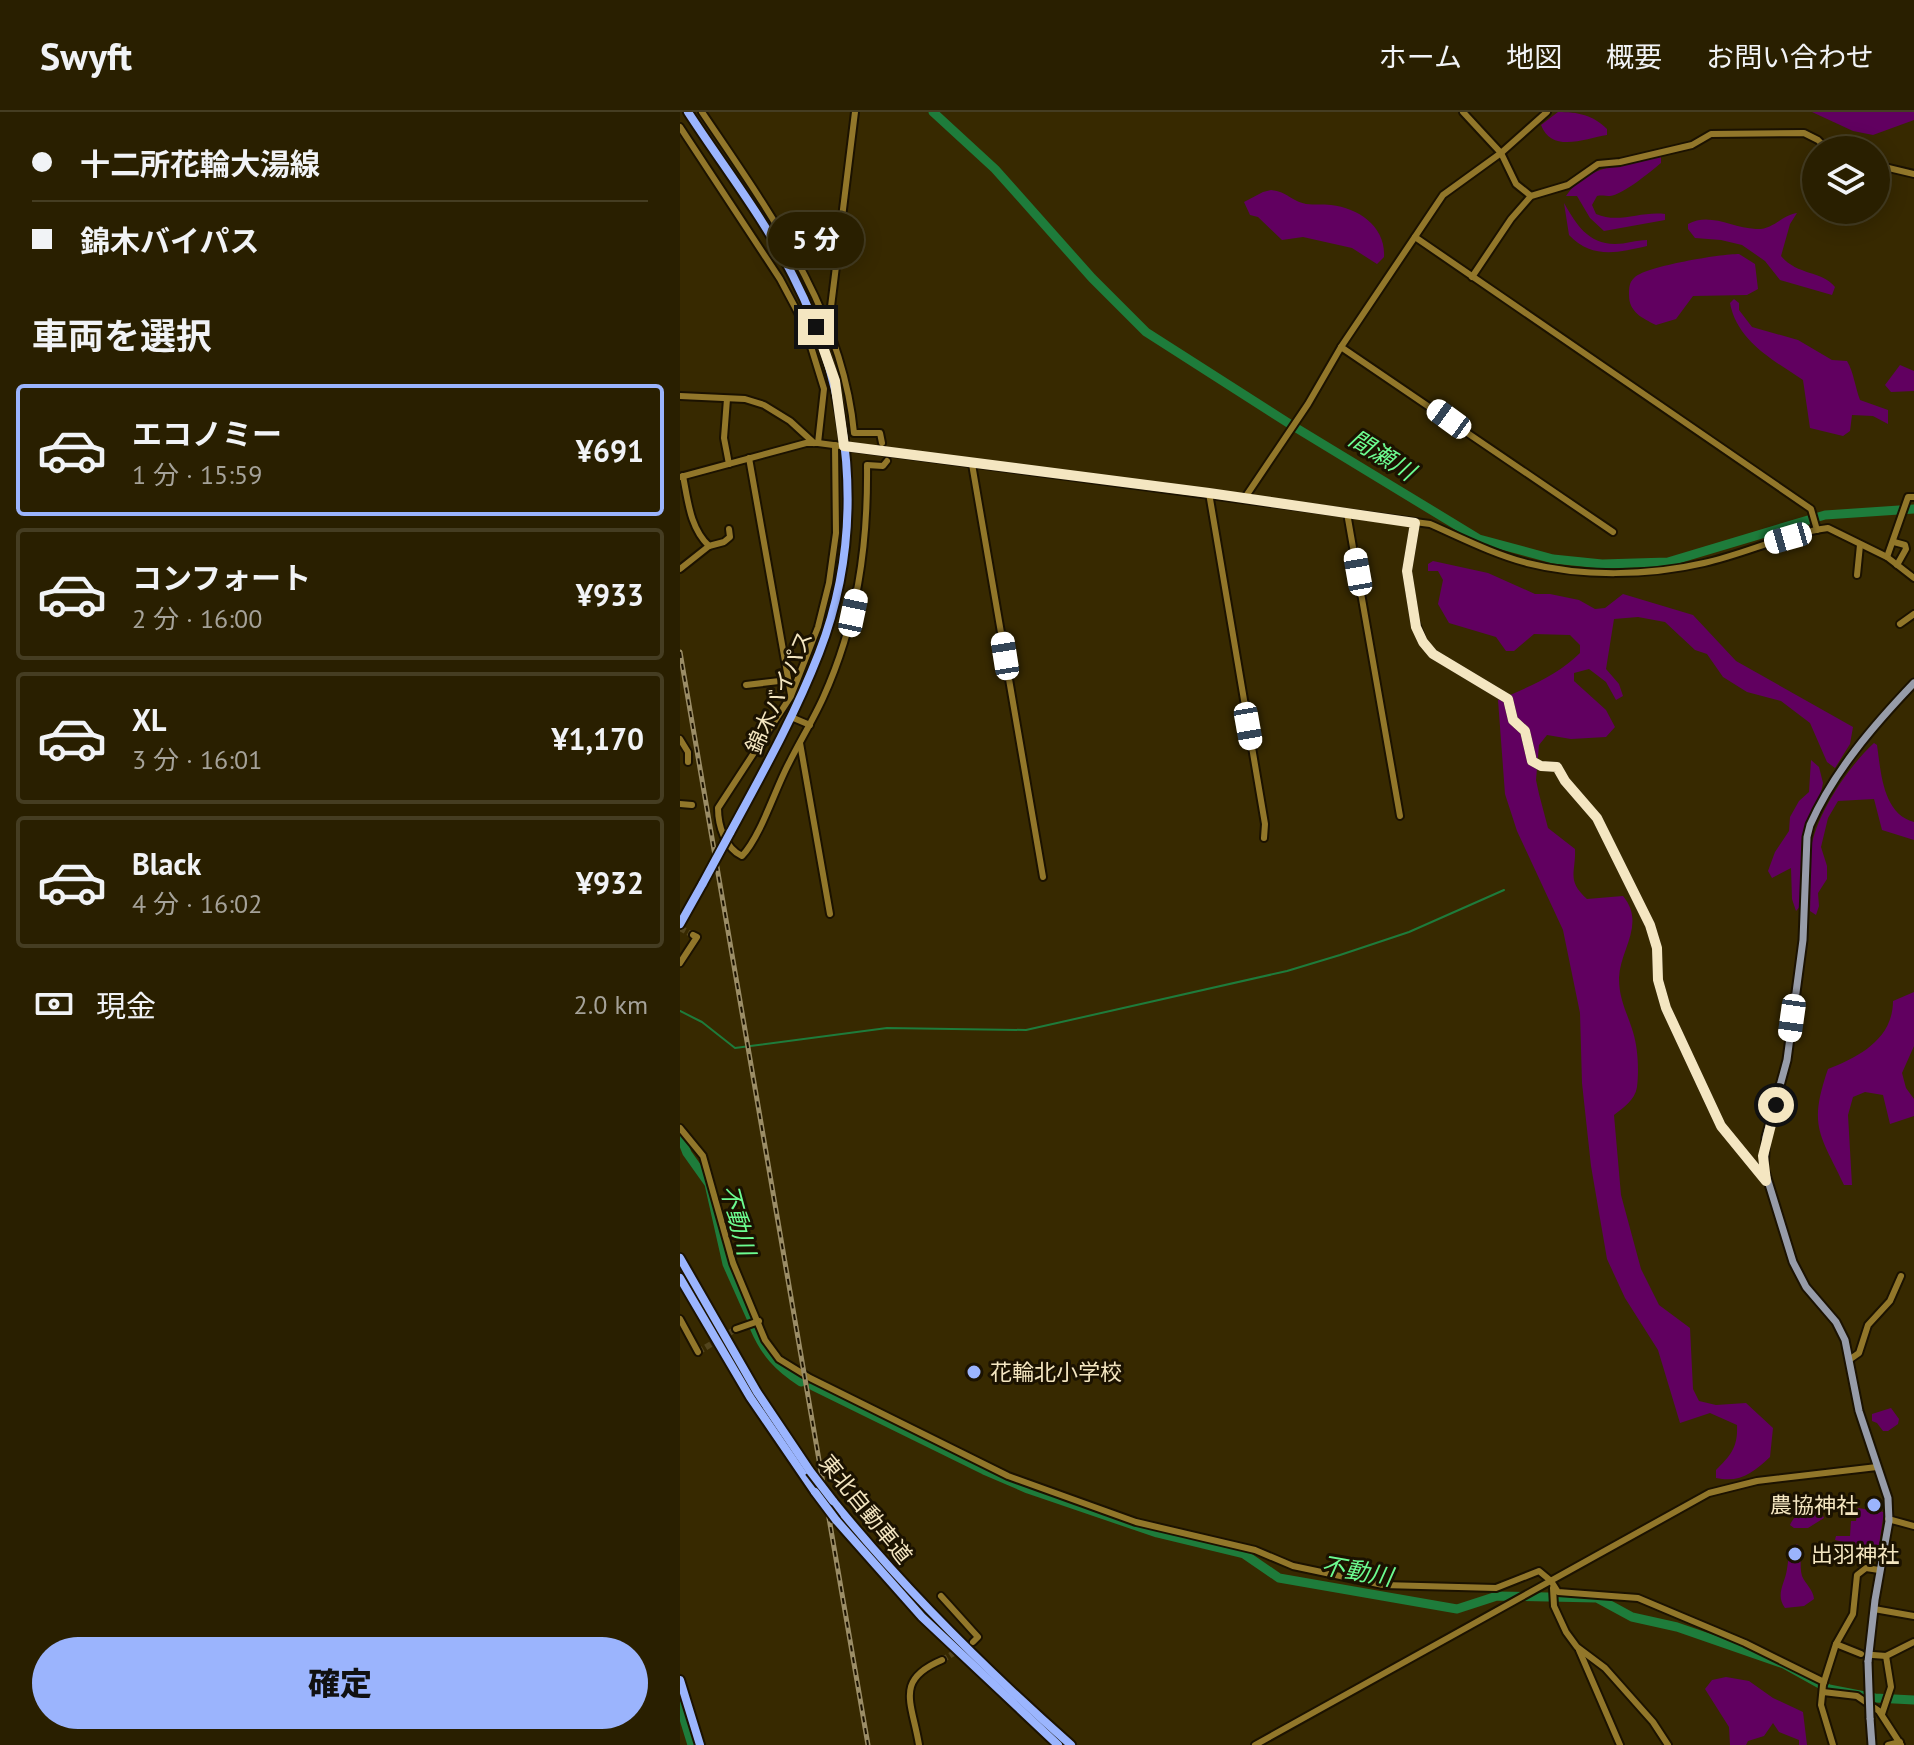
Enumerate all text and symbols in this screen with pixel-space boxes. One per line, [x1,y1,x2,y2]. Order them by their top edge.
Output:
text: Swyft [40,31,132,80]
text: ホーム [1379,38,1462,75]
text: 地図 [1506,38,1562,75]
text: 概要 [1606,38,1662,75]
text: お問い合わせ [1706,38,1874,75]
map controls [1802,136,1890,224]
button: layers [1802,136,1890,224]
text: 十二所花輪大湯線 [80,144,320,183]
callout: 5 分 [768,211,864,267]
text: 錦木バイパス [80,221,259,260]
text: 5 分 [792,223,840,256]
route end [798,309,834,345]
text: 車両を選択 [32,312,212,359]
car [1423,395,1475,443]
icon: car [36,414,108,486]
text: エコノミー [132,414,282,453]
water label: 間瀬川 [1343,423,1423,489]
text: ¥691 [576,431,644,470]
text: 1 分 · 15:59 [132,458,262,491]
car [1762,520,1814,556]
car [1342,546,1374,598]
icon: car [36,558,108,630]
text: コンフォート [132,558,311,597]
text: ¥933 [576,575,644,614]
car [836,587,870,639]
text: 2 分 · 16:00 [132,602,262,635]
street label: 錦木バイパス [739,626,819,758]
car [989,630,1021,682]
text: XL [132,700,166,739]
car [1232,700,1264,752]
icon: car [36,702,108,774]
text: ¥1,170 [551,719,644,758]
text: 3 分 · 16:01 [132,743,262,776]
text: Black [132,844,201,883]
icon: car [36,846,108,918]
text: ¥932 [576,863,644,902]
text: 4 分 · 16:02 [132,887,262,920]
icon: cash [32,982,76,1026]
text: 現金 [96,986,156,1025]
text: 2.0 km [574,988,648,1021]
car [1777,993,1807,1043]
route start [1758,1087,1794,1123]
water label: 不動川 [714,1181,763,1262]
place label: 花輪北小学校 [990,1358,1122,1386]
marker: 花輪北小学校 [965,1363,983,1381]
street label: 東北自動車道 [814,1449,918,1569]
place label: 農協神社 [1770,1491,1858,1519]
marker: 農協神社 [1865,1496,1883,1514]
place label: 出羽神社 [1811,1540,1899,1568]
marker: 出羽神社 [1786,1545,1804,1563]
water label: 不動川 [1319,1549,1398,1593]
button: 確定 [32,1637,648,1729]

